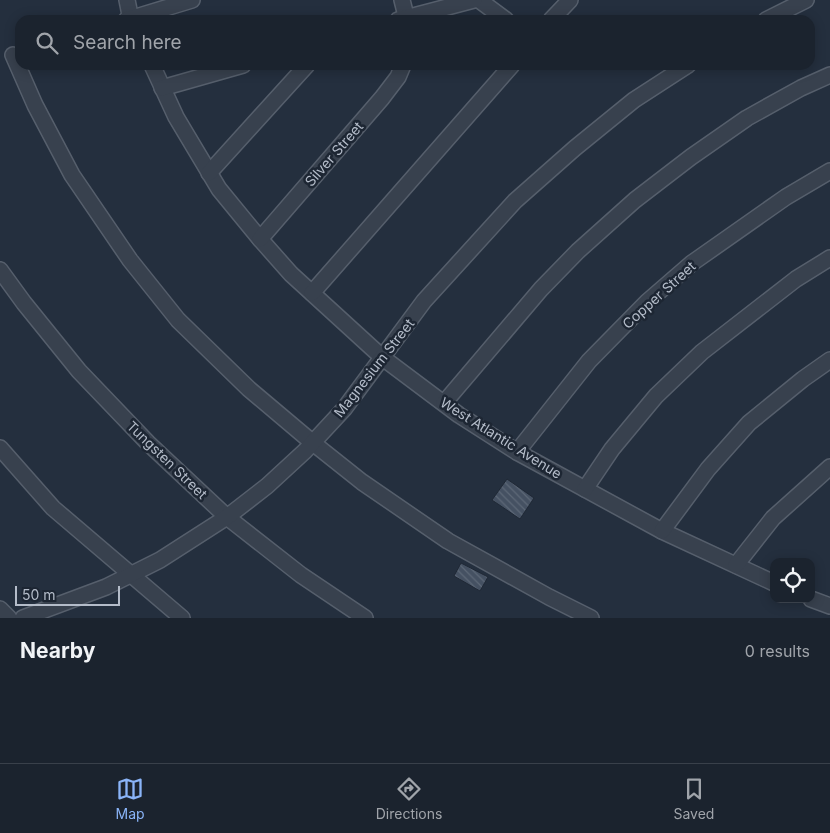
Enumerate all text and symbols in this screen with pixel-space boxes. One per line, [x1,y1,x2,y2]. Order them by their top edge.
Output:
search box [15,15,815,70]
icon: search [33,29,61,57]
text: Search here [73,31,182,54]
street label: Silver Street [301,117,367,190]
street label: Copper Street [619,257,699,332]
street label: Magnesium Street [330,315,418,420]
street label: West Atlantic Avenue [438,393,565,482]
street label: Tungsten Street [124,417,211,502]
map controls [770,558,815,603]
button: locate [770,558,815,603]
scale bar [15,583,120,606]
text: 50 m [22,586,56,603]
text: Nearby [20,638,95,663]
text: 0 results [745,641,810,661]
tab: Map [116,775,145,822]
tab: Directions [376,775,442,822]
tab: Saved [673,775,714,822]

